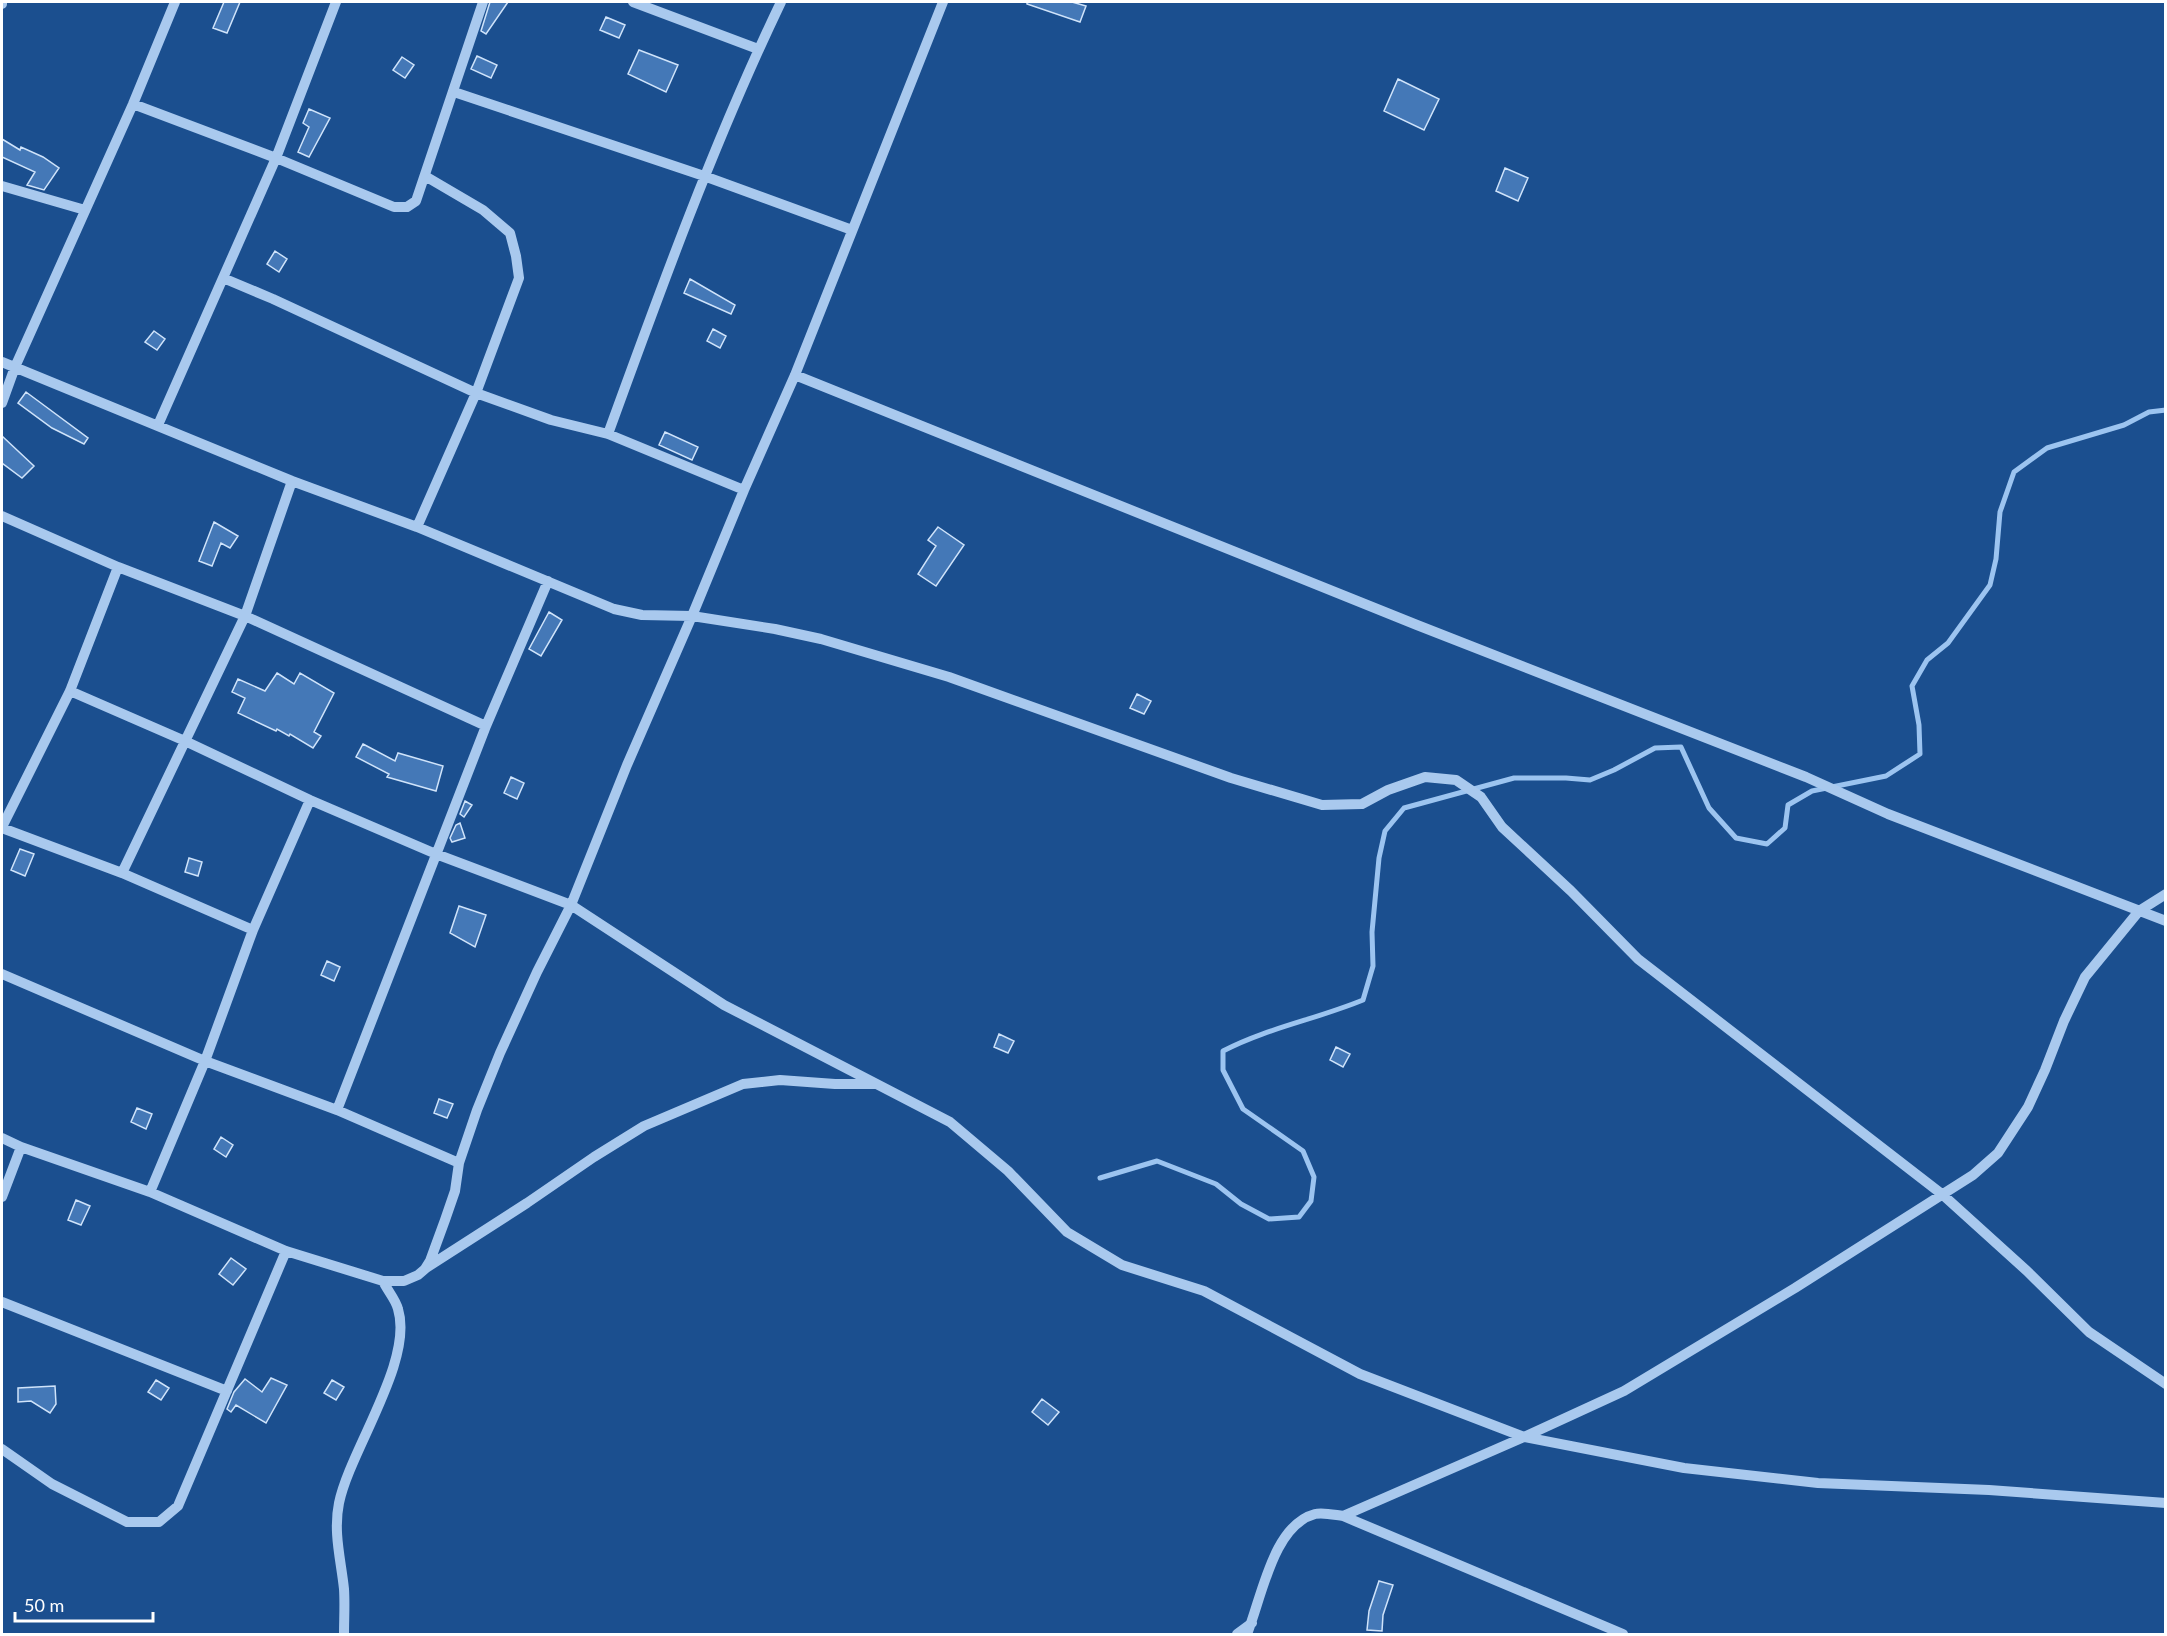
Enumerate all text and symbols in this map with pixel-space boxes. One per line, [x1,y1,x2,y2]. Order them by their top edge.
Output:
scale bar [15,1585,153,1623]
text: 50 m [24,1594,64,1616]

